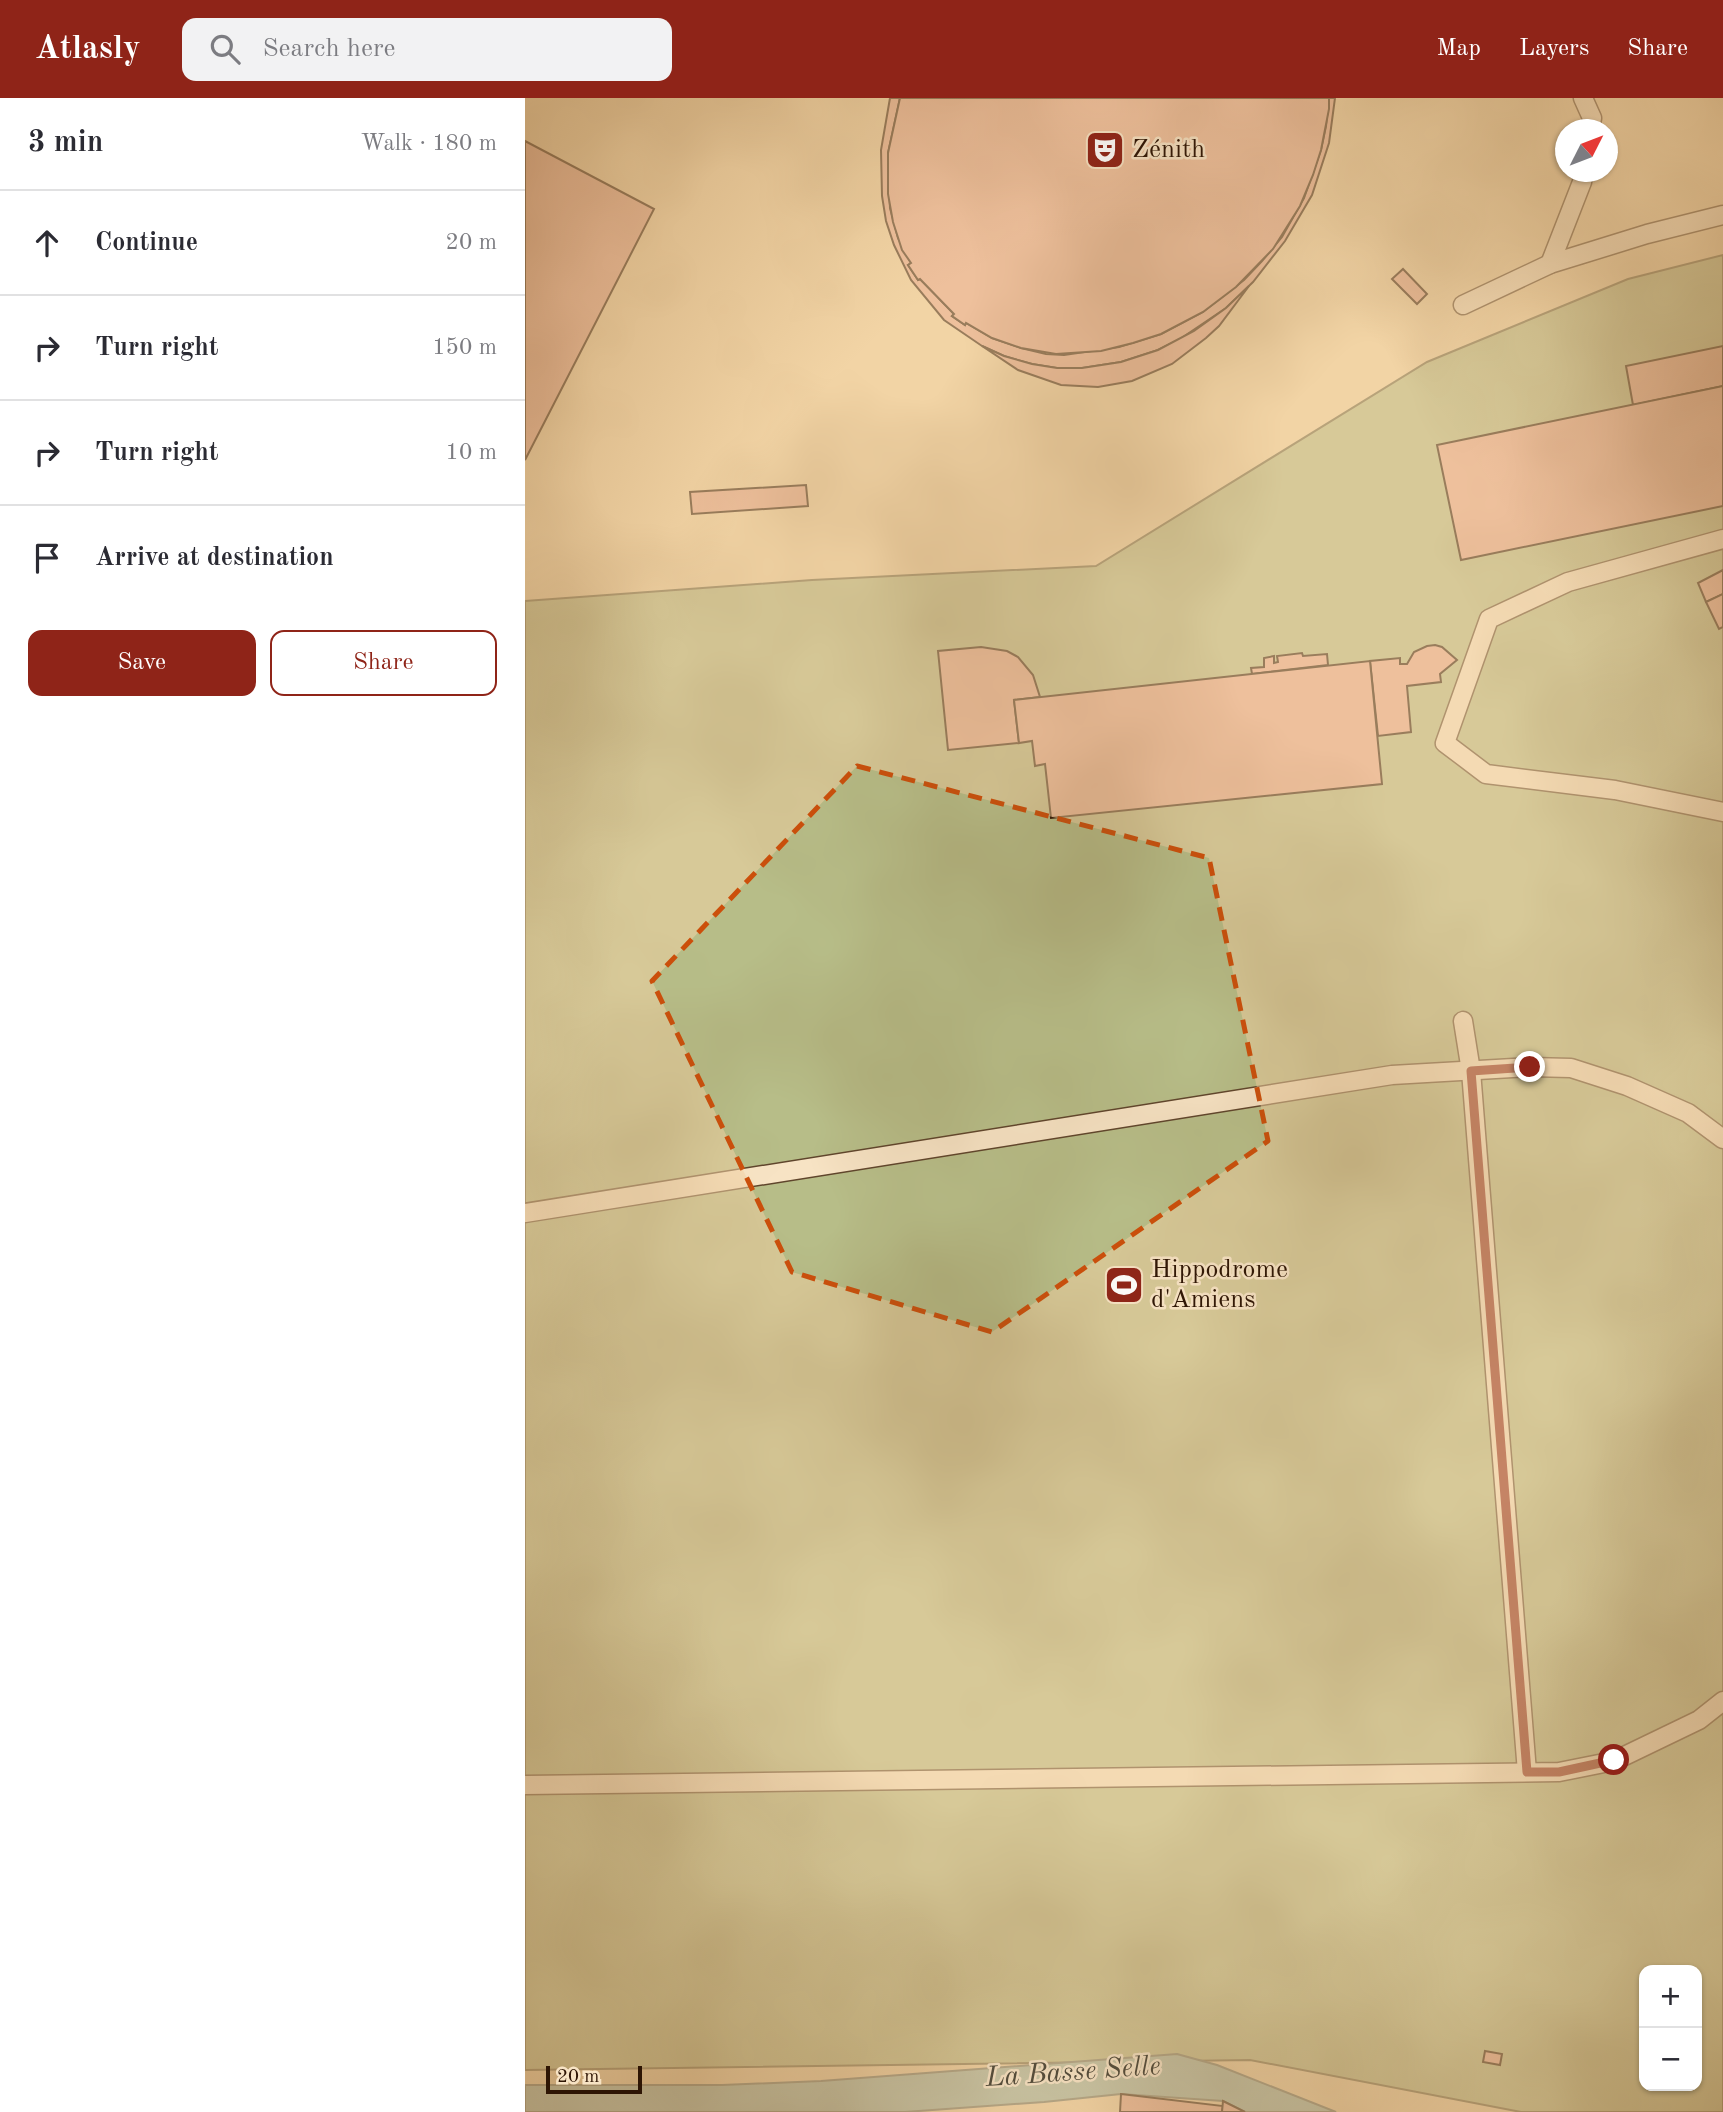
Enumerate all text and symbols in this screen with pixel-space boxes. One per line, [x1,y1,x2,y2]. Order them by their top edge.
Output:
search box [182,18,672,81]
icon: search [206,30,244,68]
text: Atlasly [35,33,140,66]
text: Search here [262,36,396,62]
text: Map [1437,37,1481,61]
text: Layers [1519,37,1589,61]
text: Share [1627,37,1688,61]
north arrow [1555,119,1618,182]
text: 3 min [28,128,103,158]
theatre icon: Zénith [1084,129,1126,171]
text: Walk · 180 m [361,132,497,155]
place label: Zénith [1132,137,1205,163]
icon: ahead [28,224,66,262]
text: Continue [95,230,198,256]
text: 20 m [446,231,497,254]
icon: right [28,329,66,367]
text: Turn right [95,335,218,361]
text: 150 m [432,336,497,359]
icon: right [28,434,66,472]
text: Turn right [95,440,218,466]
text: 10 m [446,441,497,464]
icon: arrive [28,539,66,577]
text: Arrive at destination [95,545,334,571]
button: Save [28,630,256,696]
button: Share [270,630,497,696]
route end [1514,1051,1545,1082]
place label: Hippodrome d'Amiens [1151,1257,1288,1313]
sports icon: Hippodrome d'Amiens [1103,1264,1145,1306]
route start [1598,1744,1629,1775]
map controls [1639,1965,1702,2091]
button: + [1639,1965,1702,2028]
button: − [1639,2028,1702,2091]
water label: La Basse Selle [983,2053,1162,2093]
scale bar [546,2063,642,2095]
text: 20 m [557,2068,599,2087]

